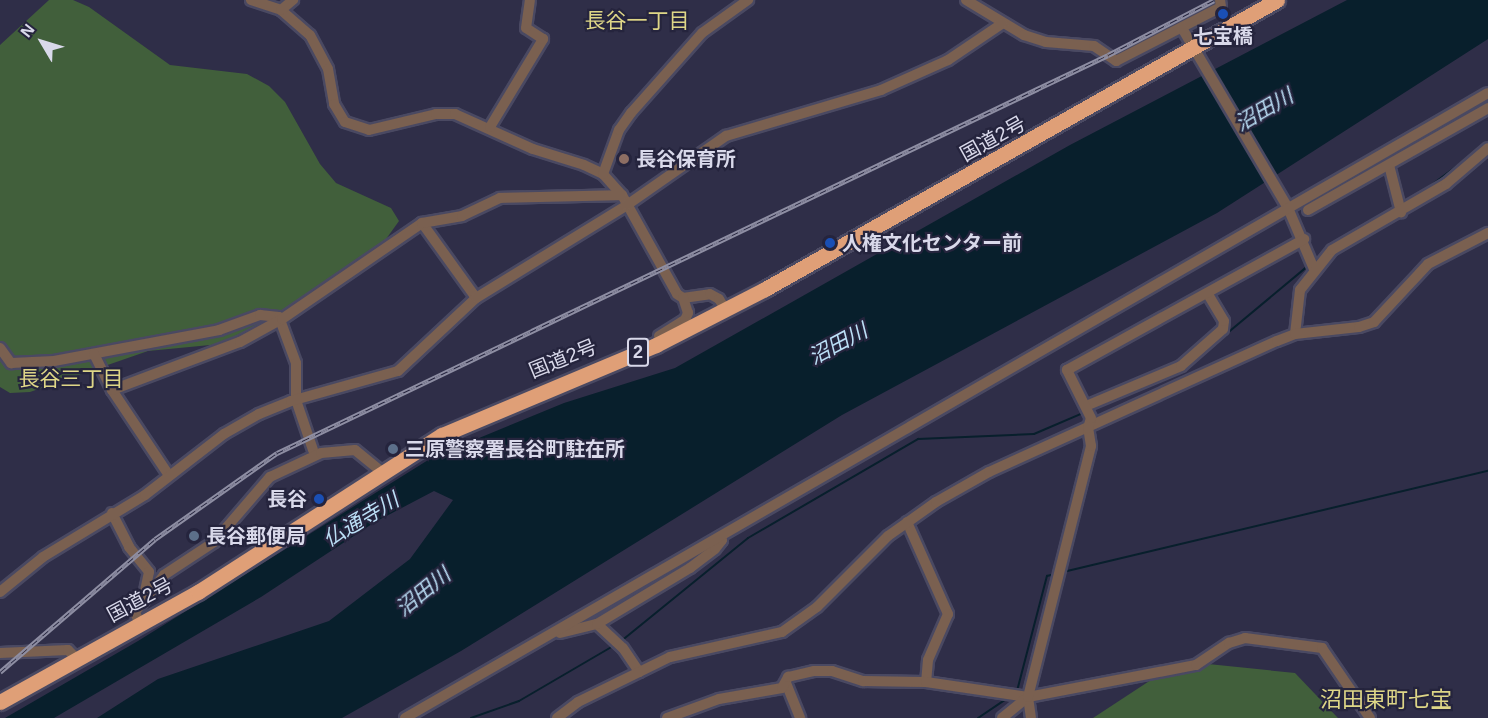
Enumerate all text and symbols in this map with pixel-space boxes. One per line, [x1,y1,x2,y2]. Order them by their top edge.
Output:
marker: 七宝橋 [1216,7,1230,21]
district label: 長谷一丁目 [585,8,689,34]
north arrow [12,12,72,72]
text: N [17,21,38,40]
place label: 七宝橋 [1193,24,1253,48]
water label: 沼田川 [1230,83,1298,137]
street label: 国道2号 [956,111,1030,167]
place label: 長谷保育所 [636,147,736,171]
marker: 長谷保育所 [617,152,631,166]
place label: 人権文化センター前 [842,231,1022,255]
marker: 人権文化センター前 [823,236,837,250]
water label: 沼田川 [804,318,872,370]
street label: 国道2号 [526,335,600,383]
road number: 2 [626,337,650,367]
district label: 長谷三丁目 [19,366,123,392]
place label: 三原警察署長谷町駐在所 [405,437,625,461]
marker: 三原警察署長谷町駐在所 [386,442,400,456]
place label: 長谷 [267,487,307,511]
water label: 仏通寺川 [319,488,403,552]
marker: 長谷 [312,492,326,506]
place label: 長谷郵便局 [206,524,306,548]
marker: 長谷郵便局 [187,529,201,543]
water label: 沼田川 [391,562,455,622]
street label: 国道2号 [103,573,177,627]
district label: 沼田東町七宝 [1320,687,1452,713]

